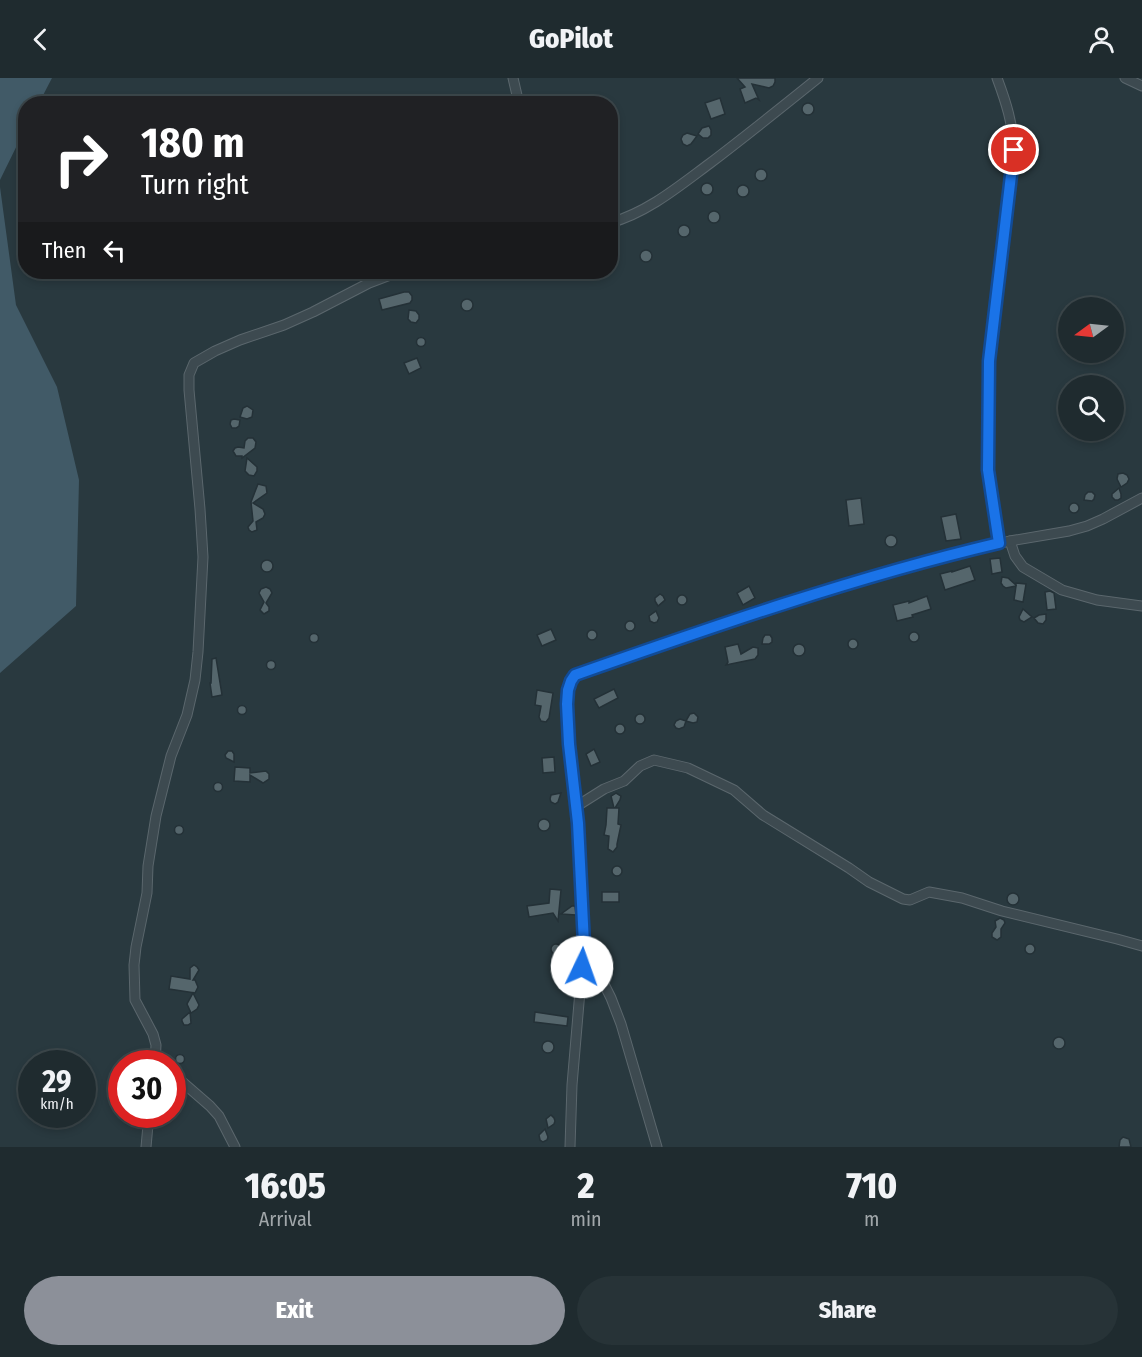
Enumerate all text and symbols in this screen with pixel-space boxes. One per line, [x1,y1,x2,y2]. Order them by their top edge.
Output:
icon: back [24,23,57,56]
text: GoPilot [529,23,613,55]
icon: person [1085,23,1118,56]
text: 180 m [141,118,245,168]
icon: right [42,120,120,198]
pin [988,124,1039,175]
icon: arrive [997,133,1030,166]
text: Turn right [141,169,249,201]
icon: left [98,234,131,267]
text: Then [42,237,86,264]
north arrow [1058,297,1124,363]
map controls [1058,297,1124,441]
button: search [1058,375,1124,441]
position arrow [550,935,614,999]
speed limit sign: 30 [108,1050,186,1128]
text: 29 [42,1064,72,1100]
text: km/h [40,1095,74,1113]
text: 16:05 [245,1164,326,1208]
text: 2 [578,1164,594,1208]
text: 710 [846,1164,897,1208]
text: Arrival [259,1207,312,1231]
text: min [571,1207,602,1231]
text: m [864,1207,879,1231]
button: Exit [24,1276,565,1345]
button: Share [577,1276,1118,1345]

